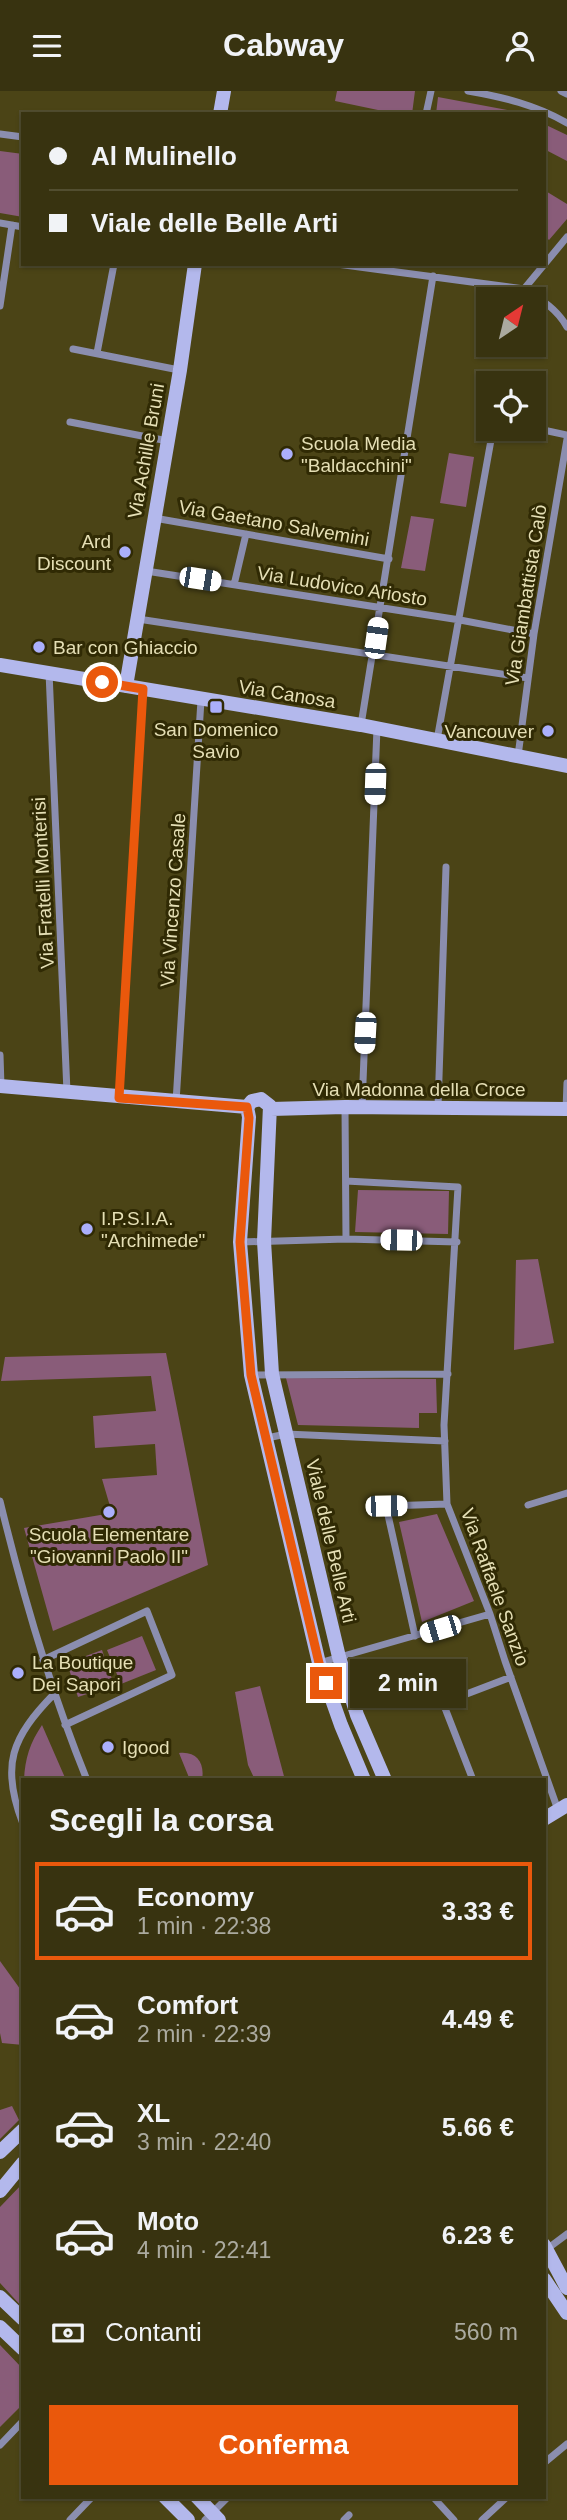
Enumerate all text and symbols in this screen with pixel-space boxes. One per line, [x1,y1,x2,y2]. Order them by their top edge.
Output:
icon: menu [28,27,66,65]
text: Cabway [223,27,344,63]
icon: person [501,27,539,65]
text: Al Mulinello [91,141,237,171]
text: Viale delle Belle Arti [91,208,338,238]
north arrow [476,287,546,357]
map controls [476,287,546,441]
button: locate [476,371,546,441]
street label: Via Achille Bruni [124,382,168,520]
place label: Scuola Media "Baldacchini" [301,433,417,476]
marker: Scuola Media "Baldacchini" [279,446,295,462]
street label: Via Gaetano Salvemini [177,496,371,550]
street label: Via Giambattista Calò [501,503,551,687]
place label: Ard Discount [37,531,112,574]
marker: Ard Discount [117,544,133,560]
street label: Via Ludovico Ariosto [256,562,428,610]
car [178,565,223,593]
car [363,616,390,660]
place label: Bar con Ghiaccio [53,637,198,658]
marker: Bar con Ghiaccio [31,639,47,655]
route start [86,666,118,698]
street label: Via Canosa [237,676,337,712]
marker: San Domenico Savio [208,699,224,715]
place label: San Domenico Savio [154,719,278,762]
place label: Vancouver [445,721,535,742]
marker: Vancouver [540,723,556,739]
car [364,763,387,805]
street label: Via Fratelli Monterisi [28,797,58,969]
street label: Via Vincenzo Casale [156,812,190,988]
car [354,1011,377,1055]
street label: Via Madonna della Croce [312,1079,526,1100]
place label: I.P.S.I.A. "Archimede" [101,1208,205,1251]
marker: I.P.S.I.A. "Archimede" [79,1221,95,1237]
car [380,1229,423,1251]
street label: Viale delle Belle Arti [302,1457,360,1625]
car [365,1495,408,1517]
marker: Scuola Elementare "Giovanni Paolo II" [101,1504,117,1520]
street label: Via Raffaele Sanzio [457,1505,533,1669]
place label: Scuola Elementare "Giovanni Paolo II" [29,1524,189,1567]
car [417,1613,464,1645]
place label: La Boutique Dei Sapori [32,1652,133,1695]
callout: 2 min [350,1659,466,1707]
marker: La Boutique Dei Sapori [10,1665,26,1681]
route end [310,1667,342,1699]
text: 2 min [378,1670,438,1696]
place label: Igood [122,1737,170,1758]
marker: Igood [100,1739,116,1755]
text: Scegli la corsa [49,1802,273,1838]
icon: car [53,1880,116,1943]
text: Economy [137,1882,254,1912]
text: 3.33 € [442,1896,514,1926]
text: 1 min · 22:38 [137,1913,271,1939]
icon: car [53,1988,116,2051]
text: Comfort [137,1990,238,2020]
text: 4.49 € [442,2004,514,2034]
text: 2 min · 22:39 [137,2021,271,2047]
icon: car [53,2096,116,2159]
text: XL [137,2098,170,2128]
text: 5.66 € [442,2112,514,2142]
text: 3 min · 22:40 [137,2129,271,2155]
icon: car [53,2204,116,2267]
text: Moto [137,2206,199,2236]
text: 6.23 € [442,2220,514,2250]
text: 4 min · 22:41 [137,2237,271,2263]
icon: cash [49,2314,87,2352]
text: Contanti [105,2317,202,2347]
text: 560 m [454,2319,518,2345]
button: Conferma [49,2405,518,2485]

